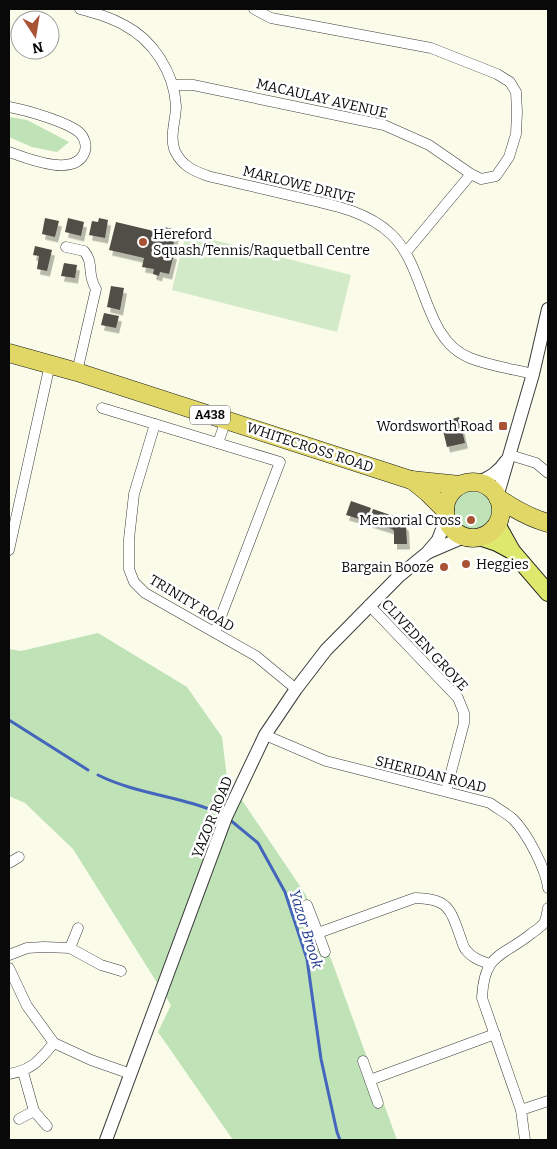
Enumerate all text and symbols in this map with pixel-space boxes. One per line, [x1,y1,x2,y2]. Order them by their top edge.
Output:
north arrow [10,10,60,60]
text: N [30,38,45,57]
street label: MACAULAY AVENUE [254,75,389,122]
street label: MARLOWE DRIVE [241,162,357,207]
place label: Hereford Squash/Tennis/Raquetball Centre [153,226,370,259]
marker: Hereford Squash/Tennis/Raquetball Centre [137,236,149,248]
road number: A438 [190,406,230,424]
place label: Wordsworth Road [376,418,493,435]
street label: WHITECROSS ROAD [244,419,375,476]
marker: Wordsworth Road [497,420,509,432]
place label: Memorial Cross [359,512,461,529]
marker: Memorial Cross [465,514,477,526]
place label: Heggies [476,556,529,573]
marker: Heggies [460,558,472,570]
place label: Bargain Booze [341,559,434,576]
marker: Bargain Booze [438,561,450,573]
street label: TRINITY ROAD [146,571,237,635]
street label: CLIVEDEN GROVE [378,596,471,695]
street label: SHERIDAN ROAD [374,752,488,797]
street label: YAZOR ROAD [188,774,237,861]
water label: Yazor Brook [285,887,327,971]

